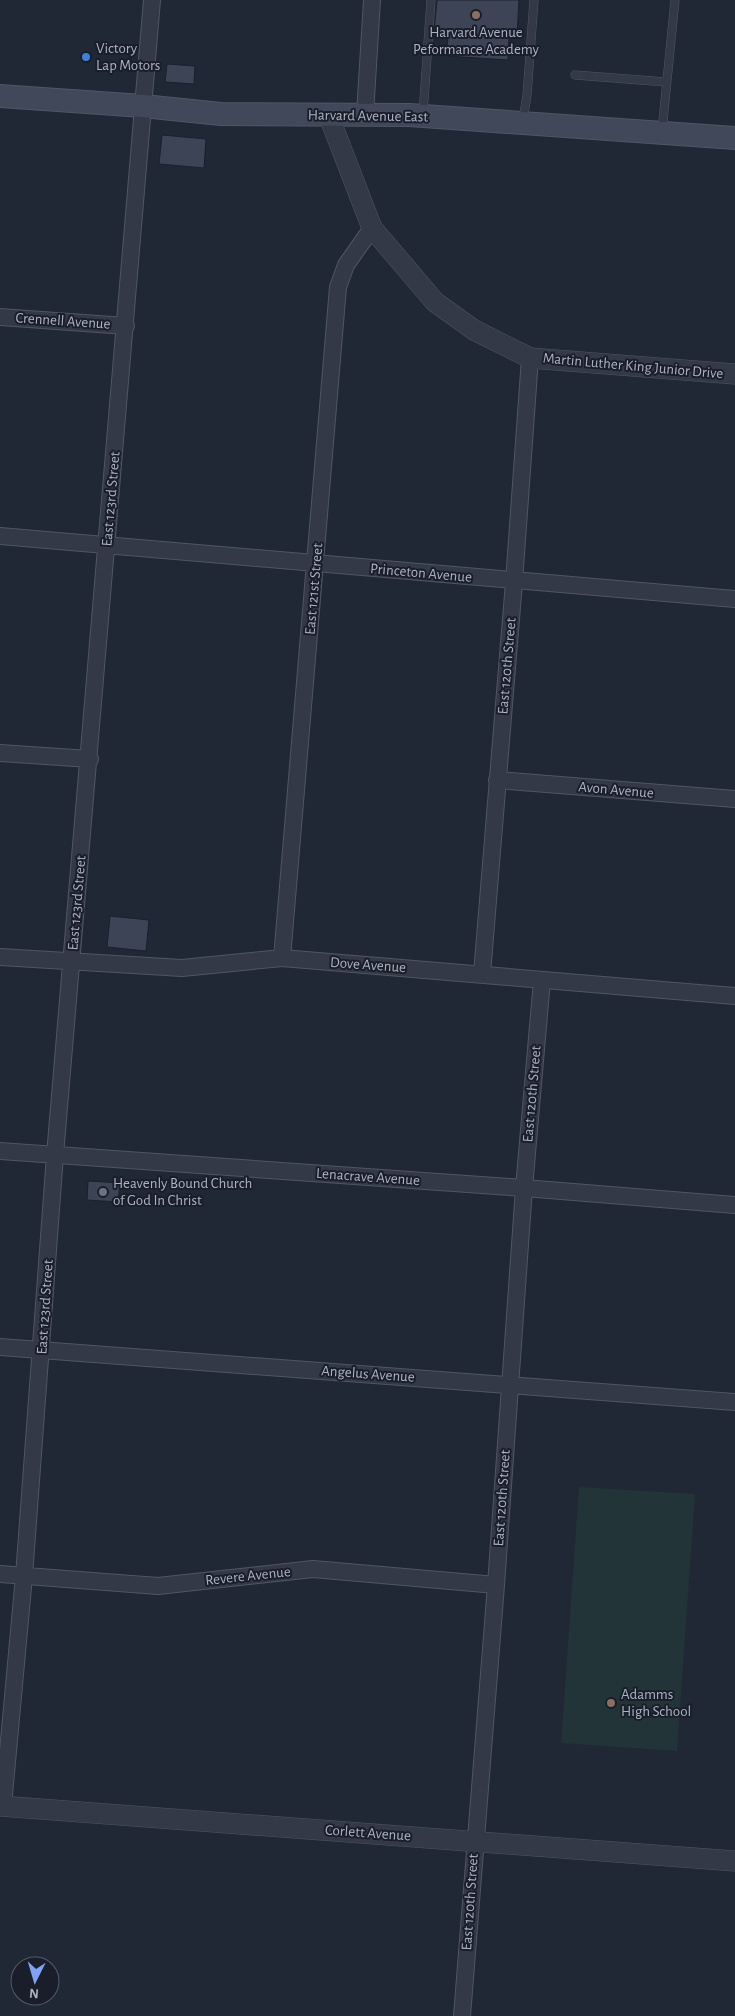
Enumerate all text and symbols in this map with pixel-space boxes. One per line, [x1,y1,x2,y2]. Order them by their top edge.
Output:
marker: Harvard Avenue Peformance Academy [470,9,482,21]
place label: Harvard Avenue Peformance Academy [413,25,540,57]
place label: Victory Lap Motors [96,41,160,73]
marker: Victory Lap Motors [80,51,92,63]
street label: Harvard Avenue East [308,107,428,125]
street label: Crennell Avenue [15,310,111,332]
street label: Martin Luther King Junior Drive [542,351,724,381]
street label: East 123rd Street [99,451,123,547]
street label: East 121st Street [303,542,325,635]
street label: Princeton Avenue [369,561,473,585]
street label: East 120th Street [495,617,519,715]
street label: Avon Avenue [578,779,654,801]
street label: East 123rd Street [65,855,89,951]
street label: Dove Avenue [330,955,407,975]
street label: East 120th Street [520,1045,544,1143]
street label: Lenacrave Avenue [316,1166,420,1188]
place label: Heavenly Bound Church of God In Christ [113,1176,252,1208]
marker: Heavenly Bound Church of God In Christ [97,1186,109,1198]
street label: East 123rd Street [34,1259,56,1355]
street label: Angelus Avenue [321,1363,415,1385]
street label: East 120th Street [491,1449,513,1547]
street label: Revere Avenue [205,1564,291,1588]
place label: Adamms High School [621,1687,691,1719]
marker: Adamms High School [605,1697,617,1709]
street label: Corlett Avenue [325,1823,411,1843]
street label: East 120th Street [459,1853,481,1951]
north arrow [10,1956,60,2006]
text: N [28,1986,39,2000]

